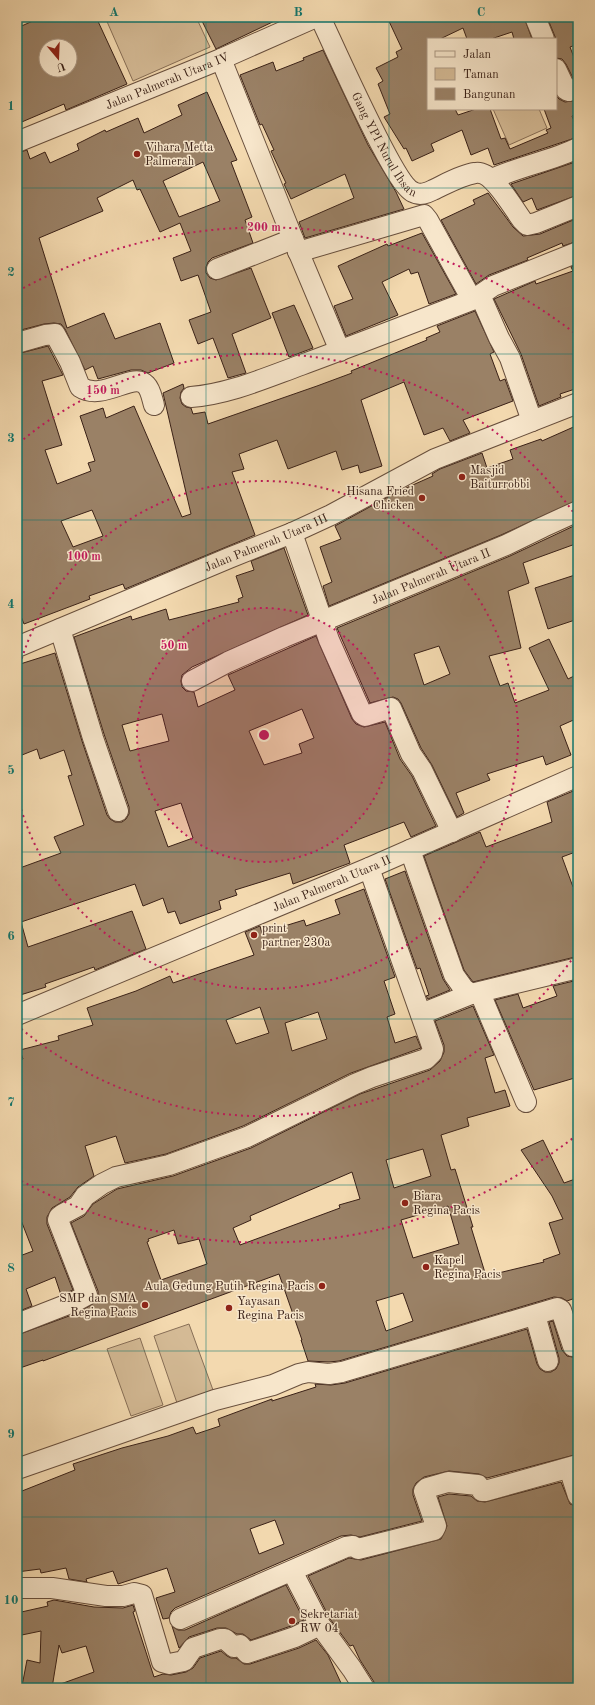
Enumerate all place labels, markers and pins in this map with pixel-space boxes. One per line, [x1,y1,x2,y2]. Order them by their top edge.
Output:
place label: Vihara Metta Palmerah [145,142,214,168]
marker: Vihara Metta Palmerah [132,149,142,159]
place label: Masjid Baiturrobbi [470,465,529,491]
marker: Masjid Baiturrobbi [457,472,467,482]
place label: Hisana Fried Chicken [346,486,415,512]
marker: Hisana Fried Chicken [417,493,427,503]
centre of rings [257,728,271,742]
place label: print partner 230a [262,923,330,949]
marker: print partner 230a [249,930,259,940]
place label: Biara Regina Pacis [413,1191,480,1217]
marker: Biara Regina Pacis [400,1198,410,1208]
place label: Kapel Regina Pacis [434,1255,501,1281]
marker: Kapel Regina Pacis [421,1262,431,1272]
place label: Aula Gedung Putih Regina Pacis [144,1281,314,1293]
marker: Aula Gedung Putih Regina Pacis [317,1281,327,1291]
place label: SMP dan SMA Regina Pacis [59,1293,137,1319]
place label: Yayasan Regina Pacis [237,1296,304,1322]
marker: SMP dan SMA Regina Pacis [140,1300,150,1310]
marker: Yayasan Regina Pacis [224,1303,234,1313]
place label: Sekretariat RW 04 [300,1609,358,1635]
marker: Sekretariat RW 04 [287,1616,297,1626]

